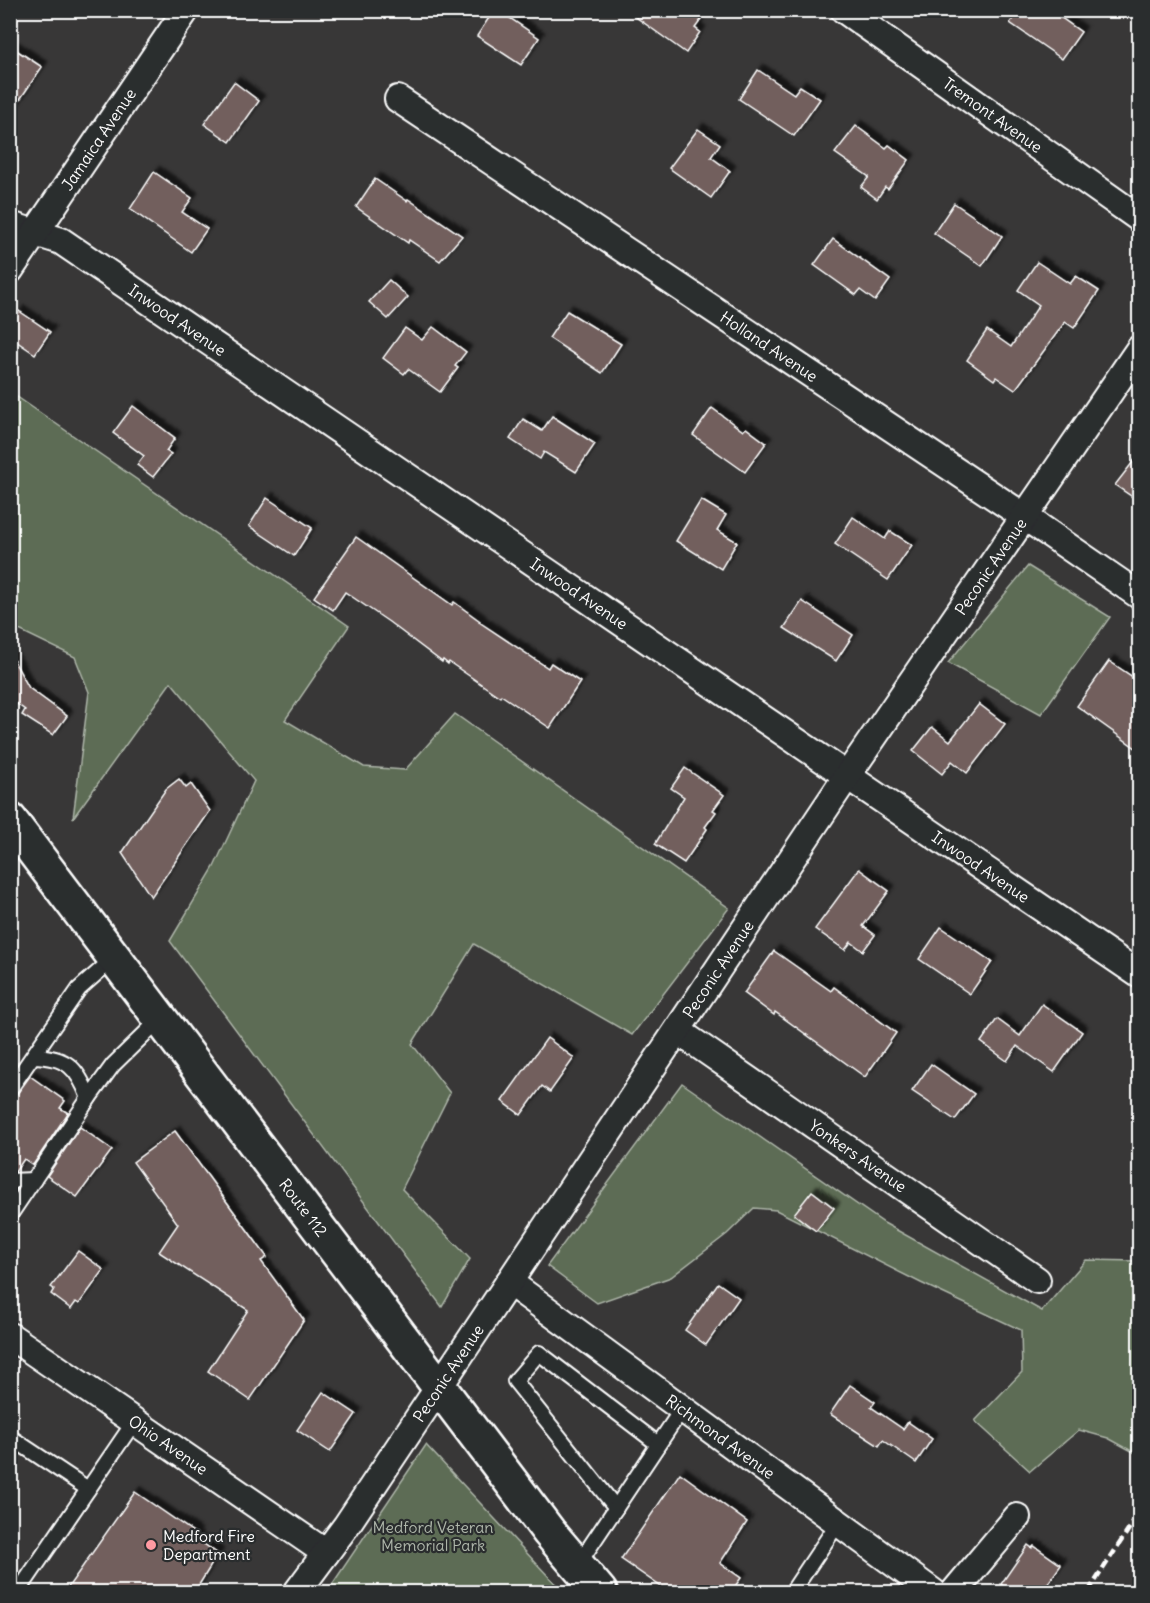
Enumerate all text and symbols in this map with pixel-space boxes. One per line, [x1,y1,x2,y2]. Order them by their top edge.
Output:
street label: Tremont Avenue [939,73,1046,157]
street label: Jamaica Avenue [57,84,140,194]
street label: Inwood Avenue [125,280,230,360]
street label: Holland Avenue [717,307,822,386]
street label: Peconic Avenue [950,514,1031,619]
street label: Inwood Avenue [527,553,632,634]
street label: Inwood Avenue [928,827,1033,907]
street label: Peconic Avenue [678,916,758,1022]
street label: Yonkers Avenue [805,1115,910,1197]
street label: Route 112 [275,1175,332,1241]
street label: Peconic Avenue [408,1321,488,1426]
street label: Richmond Avenue [662,1390,779,1483]
street label: Ohio Avenue [125,1410,212,1479]
park label: Medford Veteran Memorial Park [372,1517,494,1555]
place label: Medford Fire Department [163,1526,255,1564]
marker: Medford Fire Department [144,1538,158,1552]

